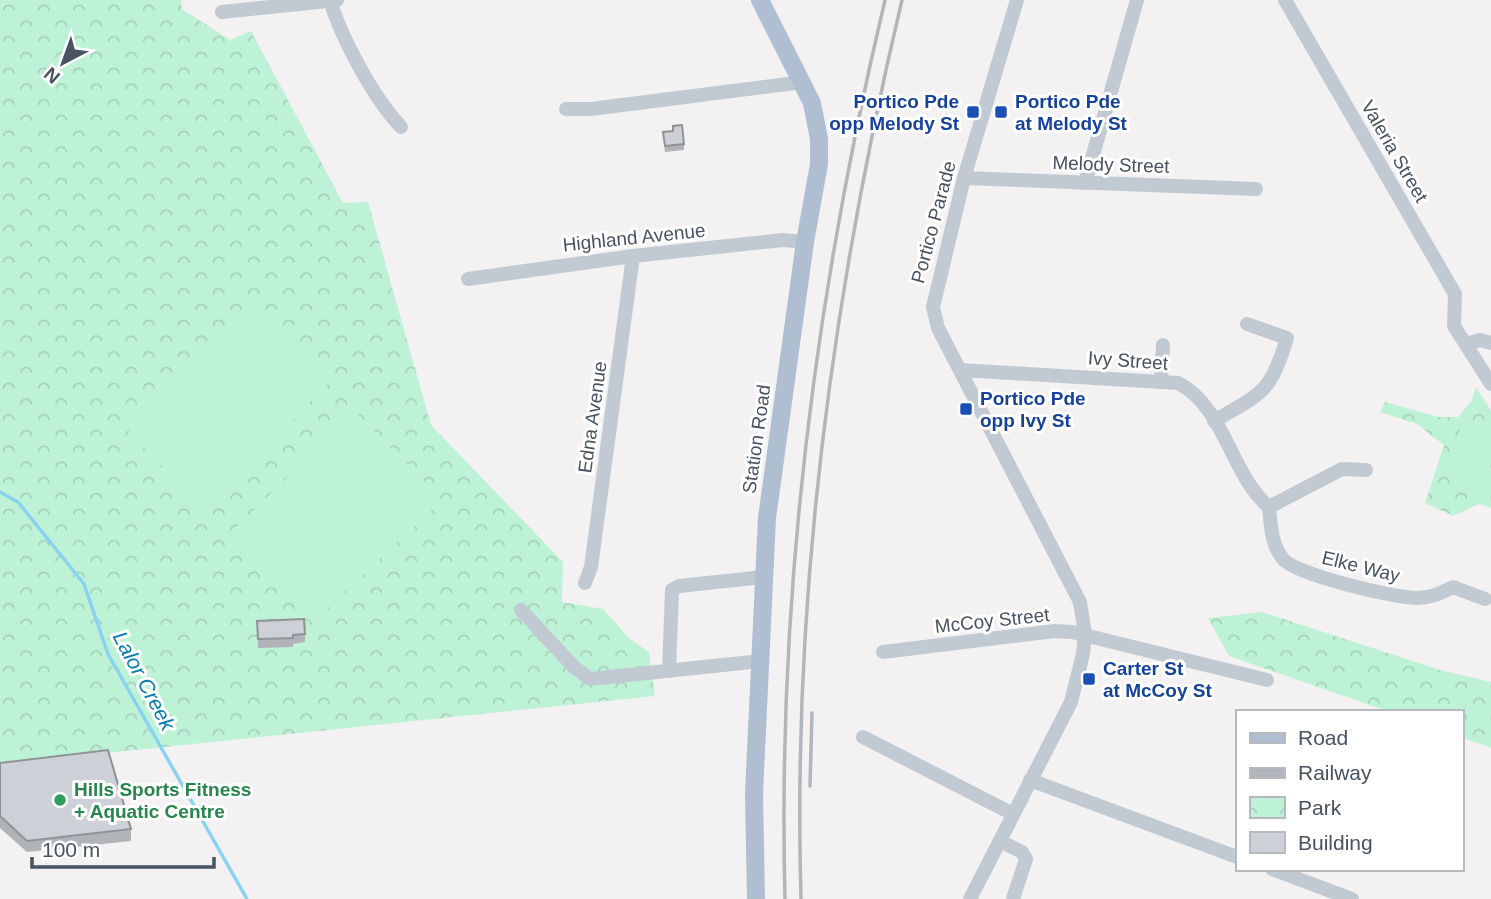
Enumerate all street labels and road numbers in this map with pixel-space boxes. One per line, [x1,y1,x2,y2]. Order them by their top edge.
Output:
street label: Valeria Street [1357,97,1432,206]
street label: Melody Street [1052,152,1171,177]
street label: Portico Parade [907,159,960,286]
street label: Highland Avenue [562,220,706,255]
street label: Ivy Street [1087,347,1169,374]
street label: Edna Avenue [574,360,611,474]
street label: Station Road [738,383,775,495]
street label: Elke Way [1320,547,1402,586]
street label: McCoy Street [934,604,1051,637]

